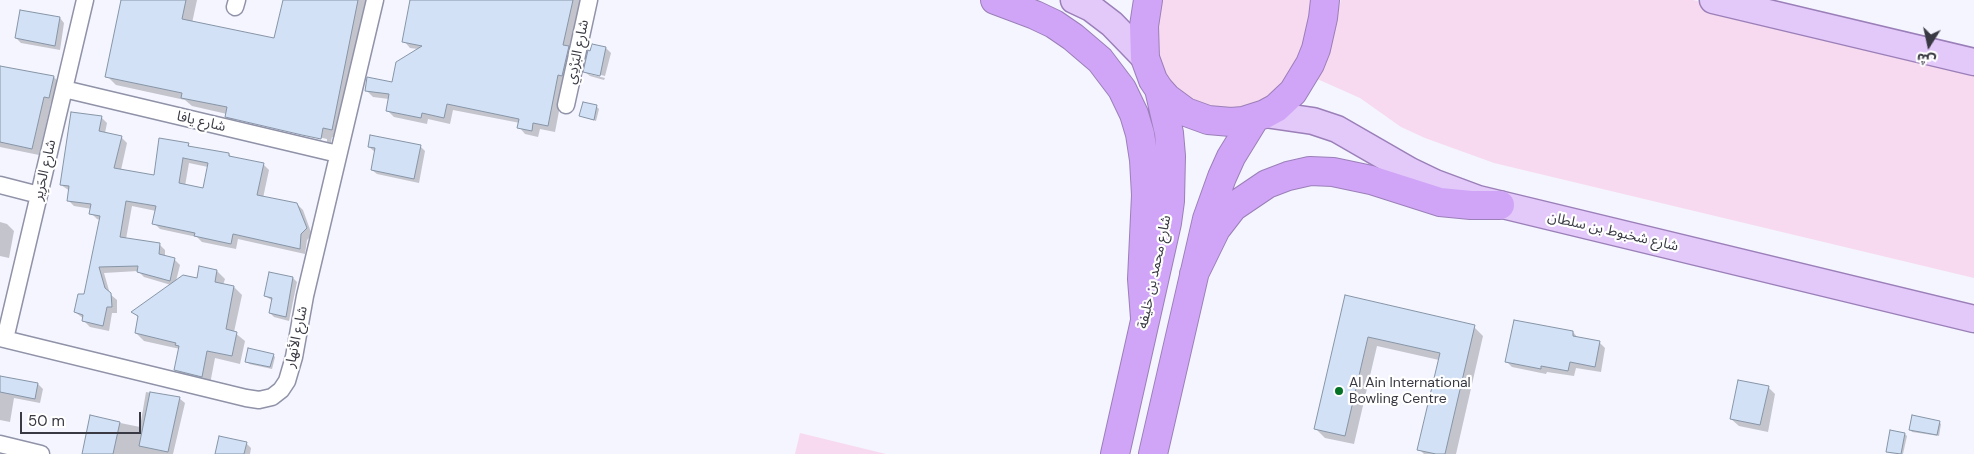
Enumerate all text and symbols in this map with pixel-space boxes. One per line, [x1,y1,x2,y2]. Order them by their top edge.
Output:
street label: شارع البَرْدِي [563,18,593,86]
north arrow [1904,20,1954,70]
text: ش [1915,49,1937,70]
street label: شارع يافا [175,108,227,136]
street label: شارع الحَرِير [30,138,60,202]
street label: شارع شخبوط بن سلطان [1546,209,1680,255]
street label: شارع محمد بن خليفة [1135,214,1175,330]
street label: شارع الأنهار [282,305,312,369]
place label: Al Ain International Bowling Centre [1349,375,1471,408]
marker: Al Ain International Bowling Centre [1333,385,1345,397]
scale bar [22,402,144,434]
text: 50 m [28,411,65,431]

